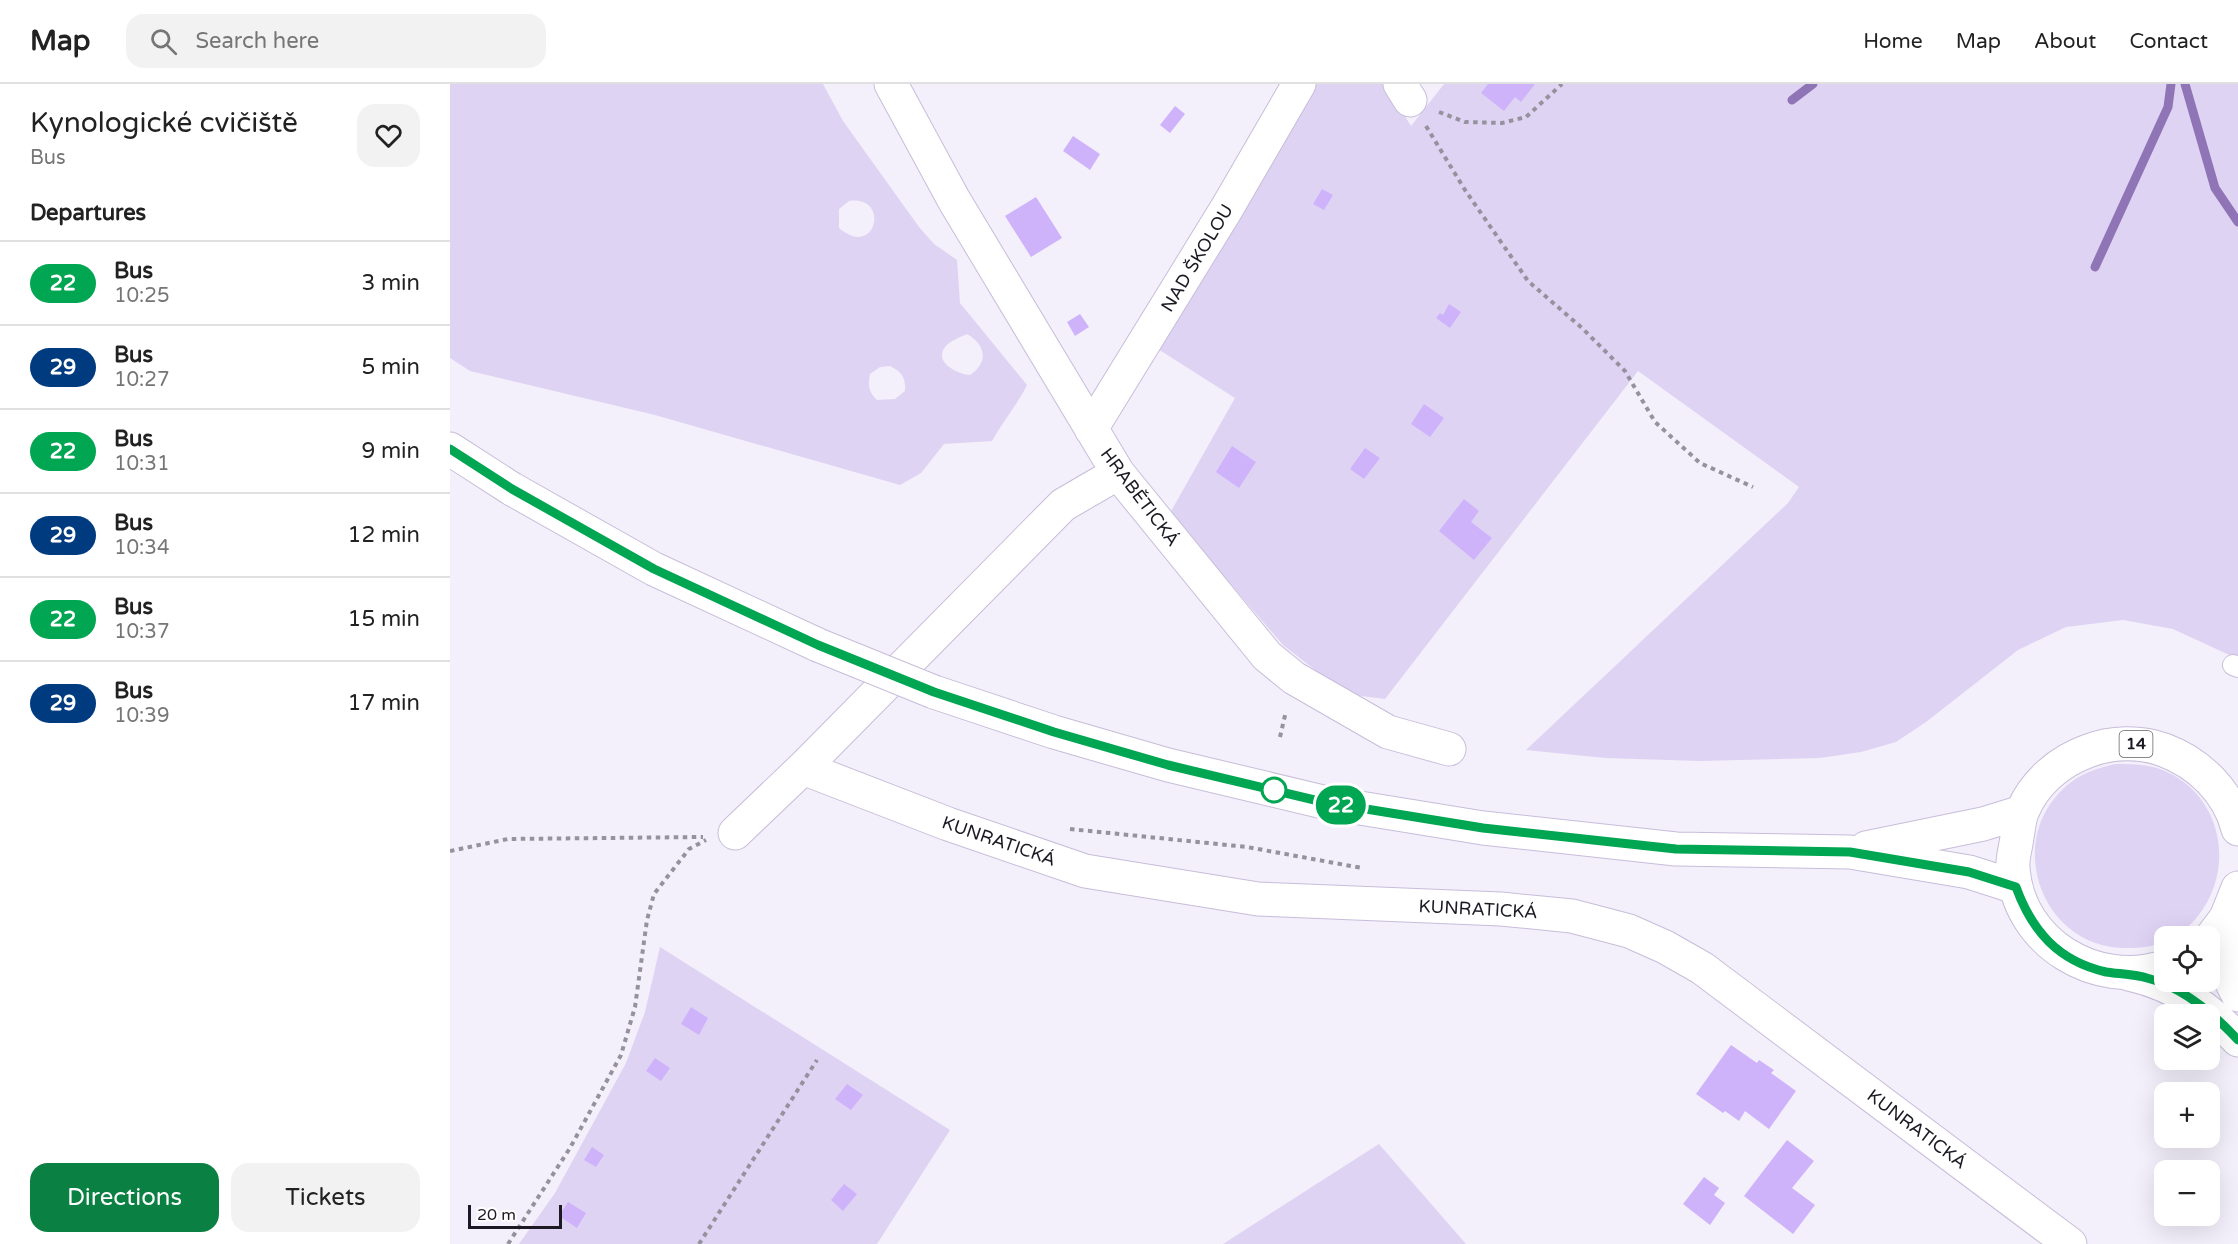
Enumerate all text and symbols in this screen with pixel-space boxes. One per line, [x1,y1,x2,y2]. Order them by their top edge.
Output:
search box [126,14,546,68]
text: Map [30,24,90,58]
icon: search [147,25,180,58]
text: Search here [195,28,319,54]
text: Home [1863,29,1923,54]
text: Map [1956,29,2001,54]
text: About [2034,29,2096,54]
text: Contact [2129,29,2208,54]
button: heart [357,104,420,167]
text: Kynologické cvičiště [30,106,298,140]
text: Bus [30,146,66,170]
text: Departures [30,200,146,226]
street label: NAD ŠKOLOU [1156,200,1238,316]
text: Bus [114,258,153,284]
text: 3 min [361,270,420,296]
text: 22 [50,271,76,296]
text: 10:25 [114,284,169,308]
text: Bus [114,342,153,368]
text: 5 min [361,354,420,380]
text: 29 [50,355,76,380]
text: 10:27 [114,368,169,392]
text: Bus [114,426,153,452]
text: 9 min [361,438,420,464]
text: 22 [50,439,76,464]
street label: HRABĚTICKÁ [1096,443,1184,551]
text: 10:31 [114,452,169,476]
text: Bus [114,510,153,536]
text: 12 min [348,522,420,548]
text: 29 [50,523,76,548]
text: 10:34 [114,536,169,560]
text: Bus [114,594,153,620]
text: 15 min [348,606,420,632]
text: 22 [50,607,76,632]
text: 10:37 [114,620,169,644]
text: Bus [114,678,153,704]
text: 17 min [348,690,420,716]
text: 29 [50,691,76,716]
text: 10:39 [114,704,169,728]
road number: 14 [2120,731,2152,757]
unlabelled marker [1261,777,1287,803]
line badge: 22 [1314,786,1368,824]
text: 22 [1328,793,1354,818]
street label: KUNRATICKÁ [939,811,1059,871]
street label: KUNRATICKÁ [1418,895,1538,923]
map controls [2154,926,2220,1226]
button: locate [2154,926,2220,992]
button: layers [2154,1004,2220,1070]
button: + [2154,1082,2220,1148]
street label: KUNRATICKÁ [1863,1084,1971,1174]
button: − [2154,1160,2220,1226]
button: Directions [30,1163,219,1232]
button: Tickets [231,1163,420,1232]
scale bar [468,1202,562,1230]
text: 20 m [477,1205,516,1225]

